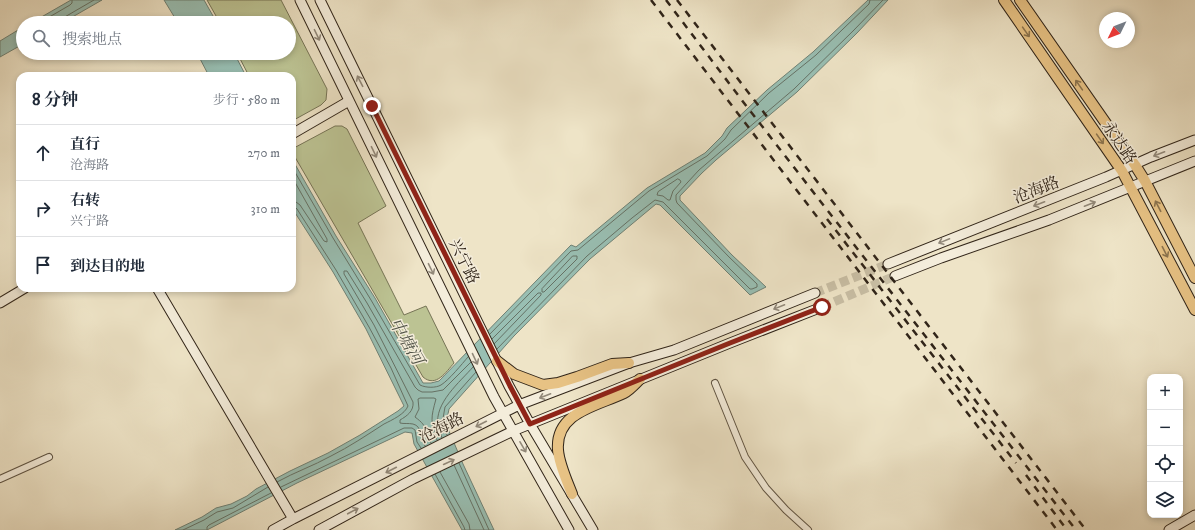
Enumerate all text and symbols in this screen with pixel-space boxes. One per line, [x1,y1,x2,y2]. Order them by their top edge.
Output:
north arrow [1099,12,1135,48]
search box [16,16,296,60]
one-way arrow [1022,26,1030,37]
icon: search [30,27,52,49]
one-way arrow [314,29,321,41]
text: 搜索地点 [62,30,122,49]
one-way arrow [356,76,363,88]
one-way arrow [1075,80,1083,91]
text: 8 分钟 [32,89,78,111]
text: 步行 · 580 m [213,92,280,108]
route end [363,97,381,115]
street label: 永达路 [1097,117,1141,168]
one-way arrow [1096,133,1104,144]
text: 直行 [70,135,100,154]
icon: ahead [32,142,54,164]
text: 270 m [248,145,280,161]
one-way arrow [371,146,378,158]
one-way arrow [1153,150,1165,158]
text: 沧海路 [70,157,109,173]
street label: 沧海路 [1010,172,1062,208]
text: 右转 [70,191,100,210]
icon: right [32,198,54,220]
one-way arrow [1033,200,1045,208]
one-way arrow [1084,200,1096,208]
one-way arrow [1153,200,1161,212]
text: 310 m [251,201,280,217]
text: 兴宁路 [70,213,109,229]
street label: 兴宁路 [445,235,484,287]
one-way arrow [939,238,951,245]
one-way arrow [1161,246,1169,258]
icon: arrive [32,254,54,276]
text: 到达目的地 [70,257,145,276]
one-way arrow [428,263,435,275]
route start [813,298,831,316]
one-way arrow [774,304,786,312]
water label: 中塘河 [384,314,430,372]
one-way arrow [472,353,479,365]
map controls [1147,374,1183,518]
button: + [1147,374,1183,410]
one-way arrow [539,392,551,400]
street label: 沧海路 [416,408,467,448]
button: − [1147,410,1183,446]
one-way arrow [475,421,487,428]
one-way arrow [519,441,527,453]
button: locate [1147,446,1183,482]
one-way arrow [443,458,455,465]
one-way arrow [385,466,397,474]
button: layers [1147,482,1183,518]
one-way arrow [347,507,359,515]

